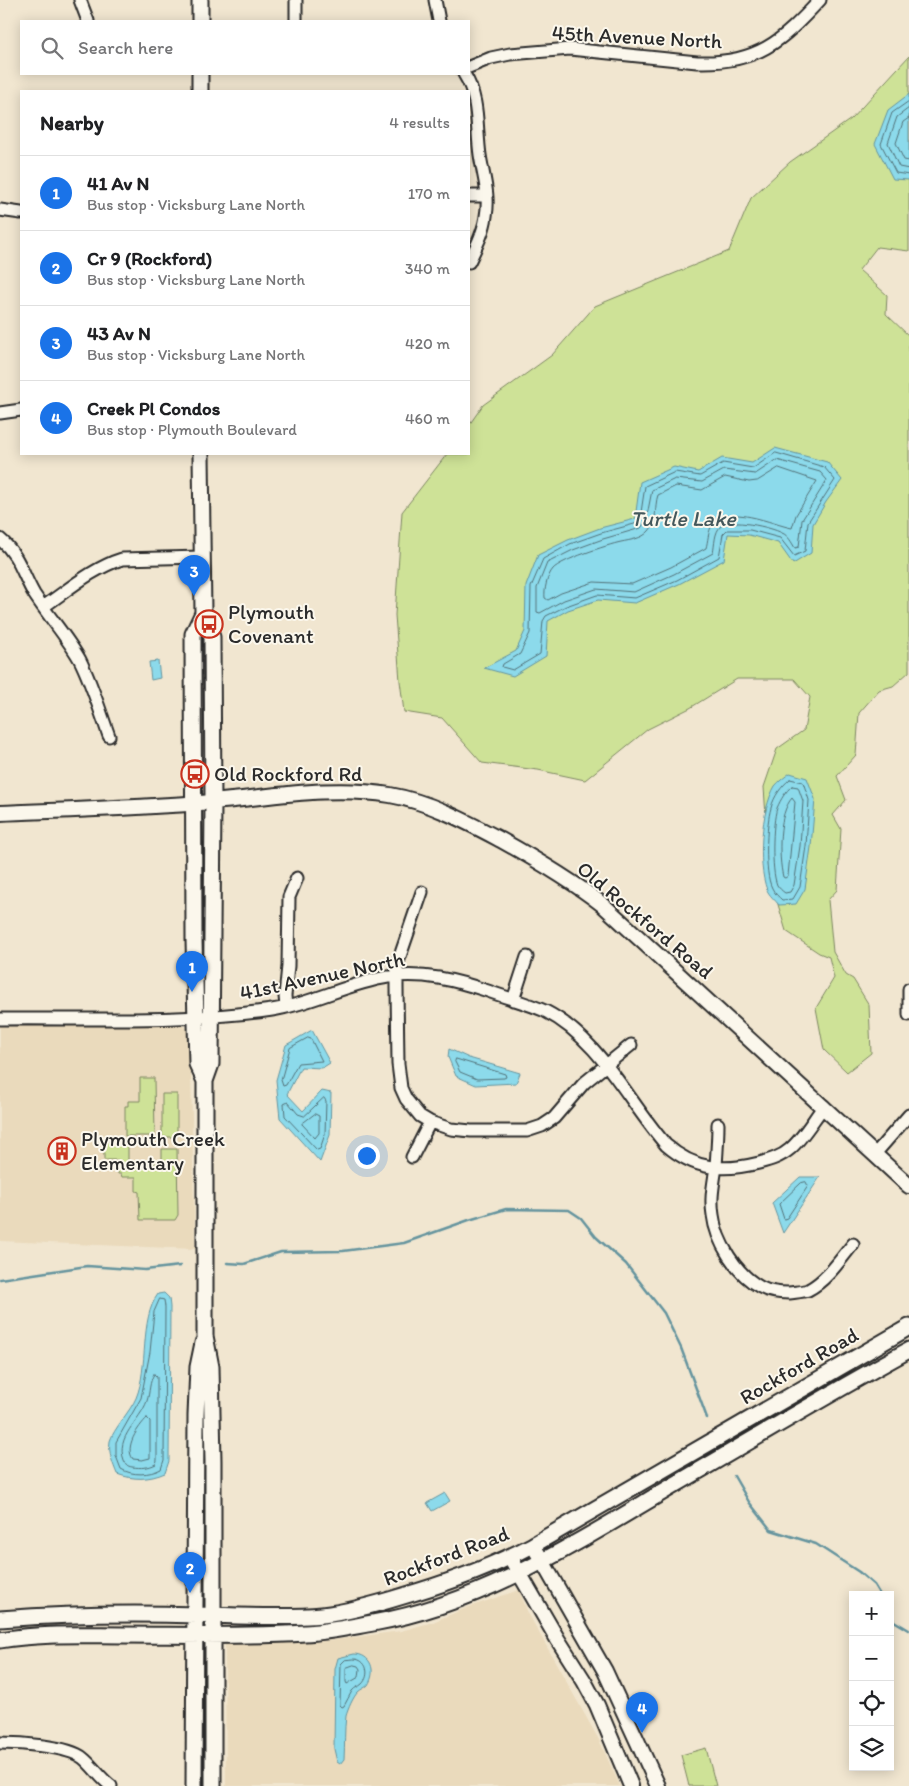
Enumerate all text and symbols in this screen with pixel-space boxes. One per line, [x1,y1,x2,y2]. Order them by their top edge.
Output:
search box [20,20,470,75]
street label: 45th Avenue North [551,20,723,53]
icon: search [38,34,66,62]
text: Search here [78,36,173,59]
text: Nearby [40,110,104,135]
text: 4 results [389,113,450,132]
text: 41 Av N [87,172,149,195]
text: 1 [52,184,60,203]
text: 170 m [408,184,450,203]
text: Bus stop · Vicksburg Lane North [87,195,305,214]
text: Cr 9 (Rockford) [87,247,212,270]
text: 2 [52,259,60,278]
text: 340 m [405,259,450,278]
text: Bus stop · Vicksburg Lane North [87,270,305,289]
text: 43 Av N [87,322,151,345]
text: 3 [52,334,60,353]
text: 420 m [405,334,450,353]
text: Bus stop · Vicksburg Lane North [87,345,305,364]
text: Creek Pl Condos [87,397,220,420]
text: 4 [51,409,61,428]
text: 460 m [405,409,450,428]
text: Bus stop · Plymouth Boulevard [87,420,297,439]
water label: Turtle Lake [630,505,737,532]
pin: 3 [178,555,210,596]
place label: Plymouth Covenant [228,599,315,648]
bus stop icon: Plymouth Covenant [194,609,224,639]
bus stop icon: Old Rockford Rd [180,759,210,789]
place label: Old Rockford Rd [214,761,362,786]
street label: Old Rockford Road [572,855,718,984]
street label: 41st Avenue North [237,946,407,1005]
pin: 1 [176,951,208,992]
place label: Plymouth Creek Elementary [81,1126,225,1175]
building icon: Plymouth Creek Elementary [47,1136,77,1166]
your location [354,1143,380,1169]
street label: Rockford Road [735,1321,863,1410]
street label: Rockford Road [379,1520,513,1591]
pin: 2 [174,1552,206,1593]
map controls [849,1591,894,1771]
button: + [849,1591,894,1636]
button: − [849,1636,894,1681]
button: locate [849,1681,894,1726]
pin: 4 [626,1692,658,1733]
button: layers [849,1726,894,1771]

